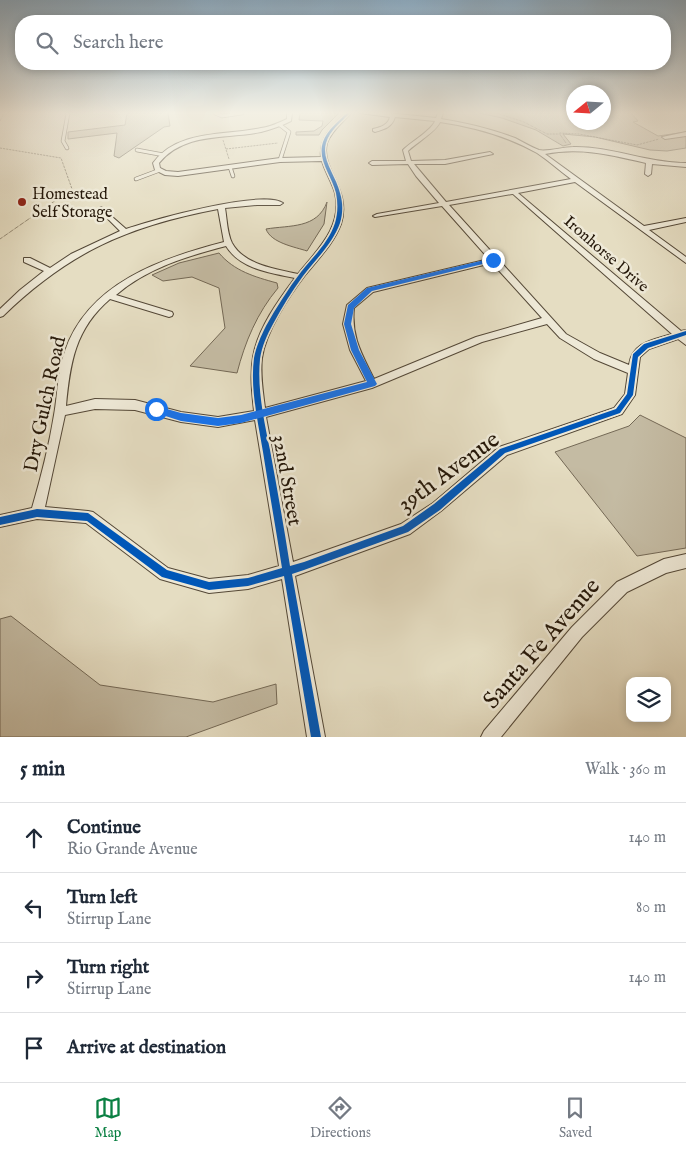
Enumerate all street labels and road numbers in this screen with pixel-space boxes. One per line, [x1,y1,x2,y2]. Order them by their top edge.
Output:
street label: Ironhorse Drive [559,212,652,297]
street label: Dry Gulch Road [19,334,72,474]
street label: 39th Avenue [392,425,506,520]
street label: 32nd Street [266,433,307,528]
street label: Santa Fe Avenue [477,572,608,716]

